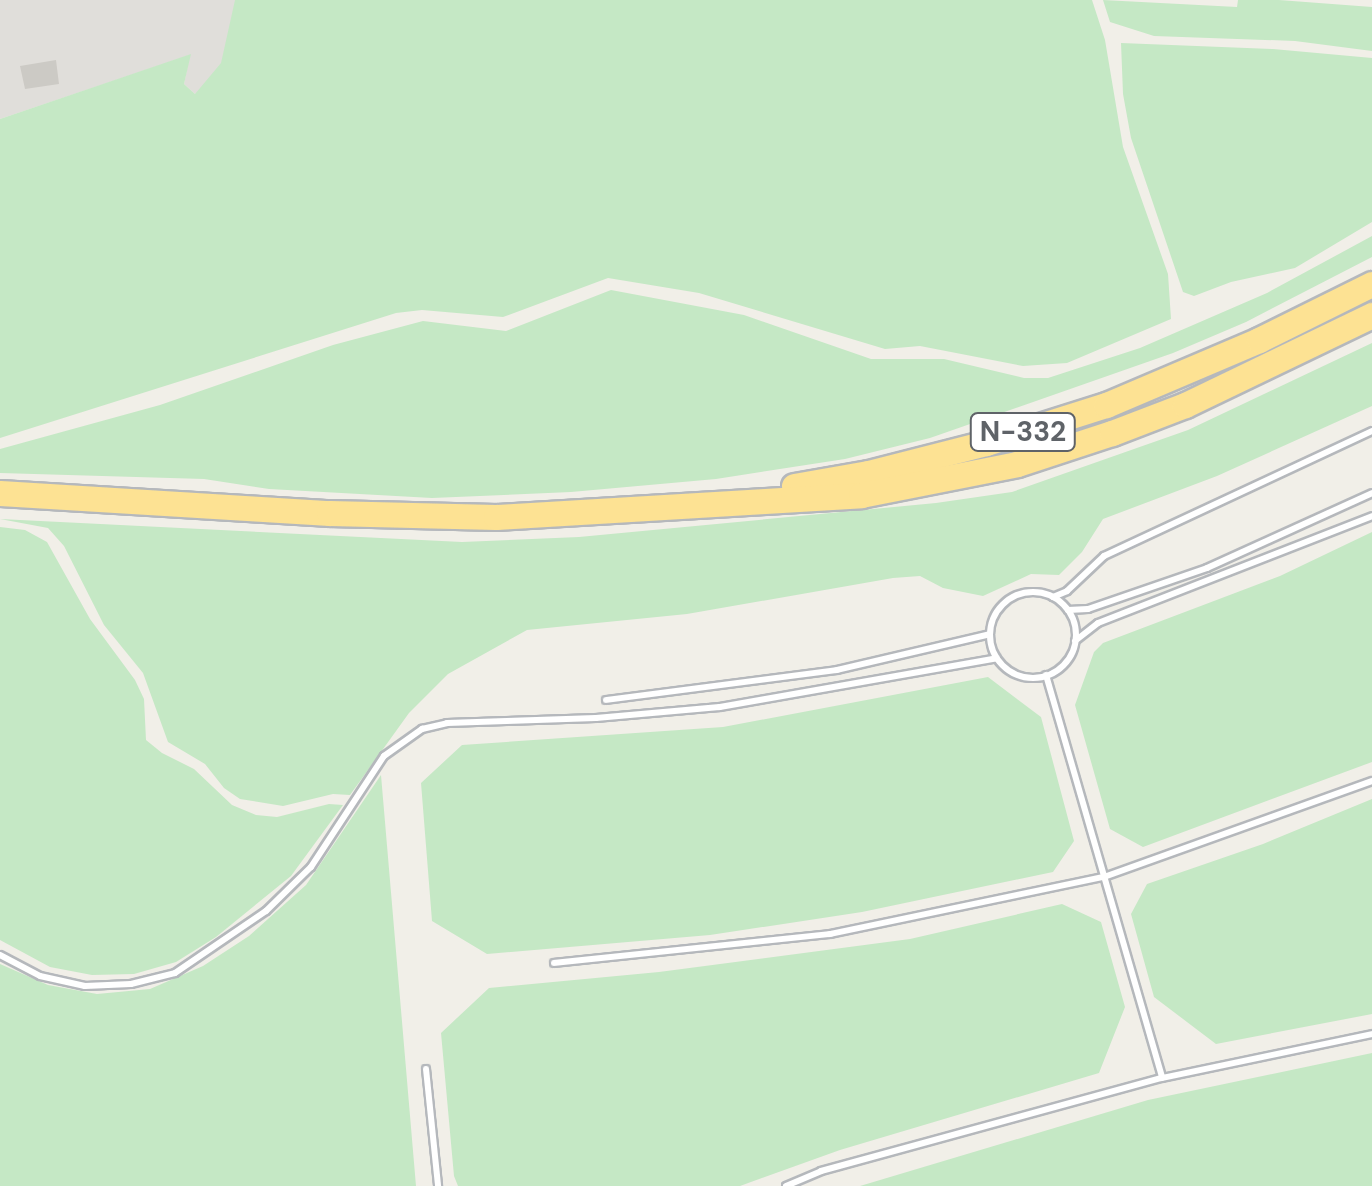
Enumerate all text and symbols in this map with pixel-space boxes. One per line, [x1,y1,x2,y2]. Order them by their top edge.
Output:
road number: N-332 [968,409,1078,455]

